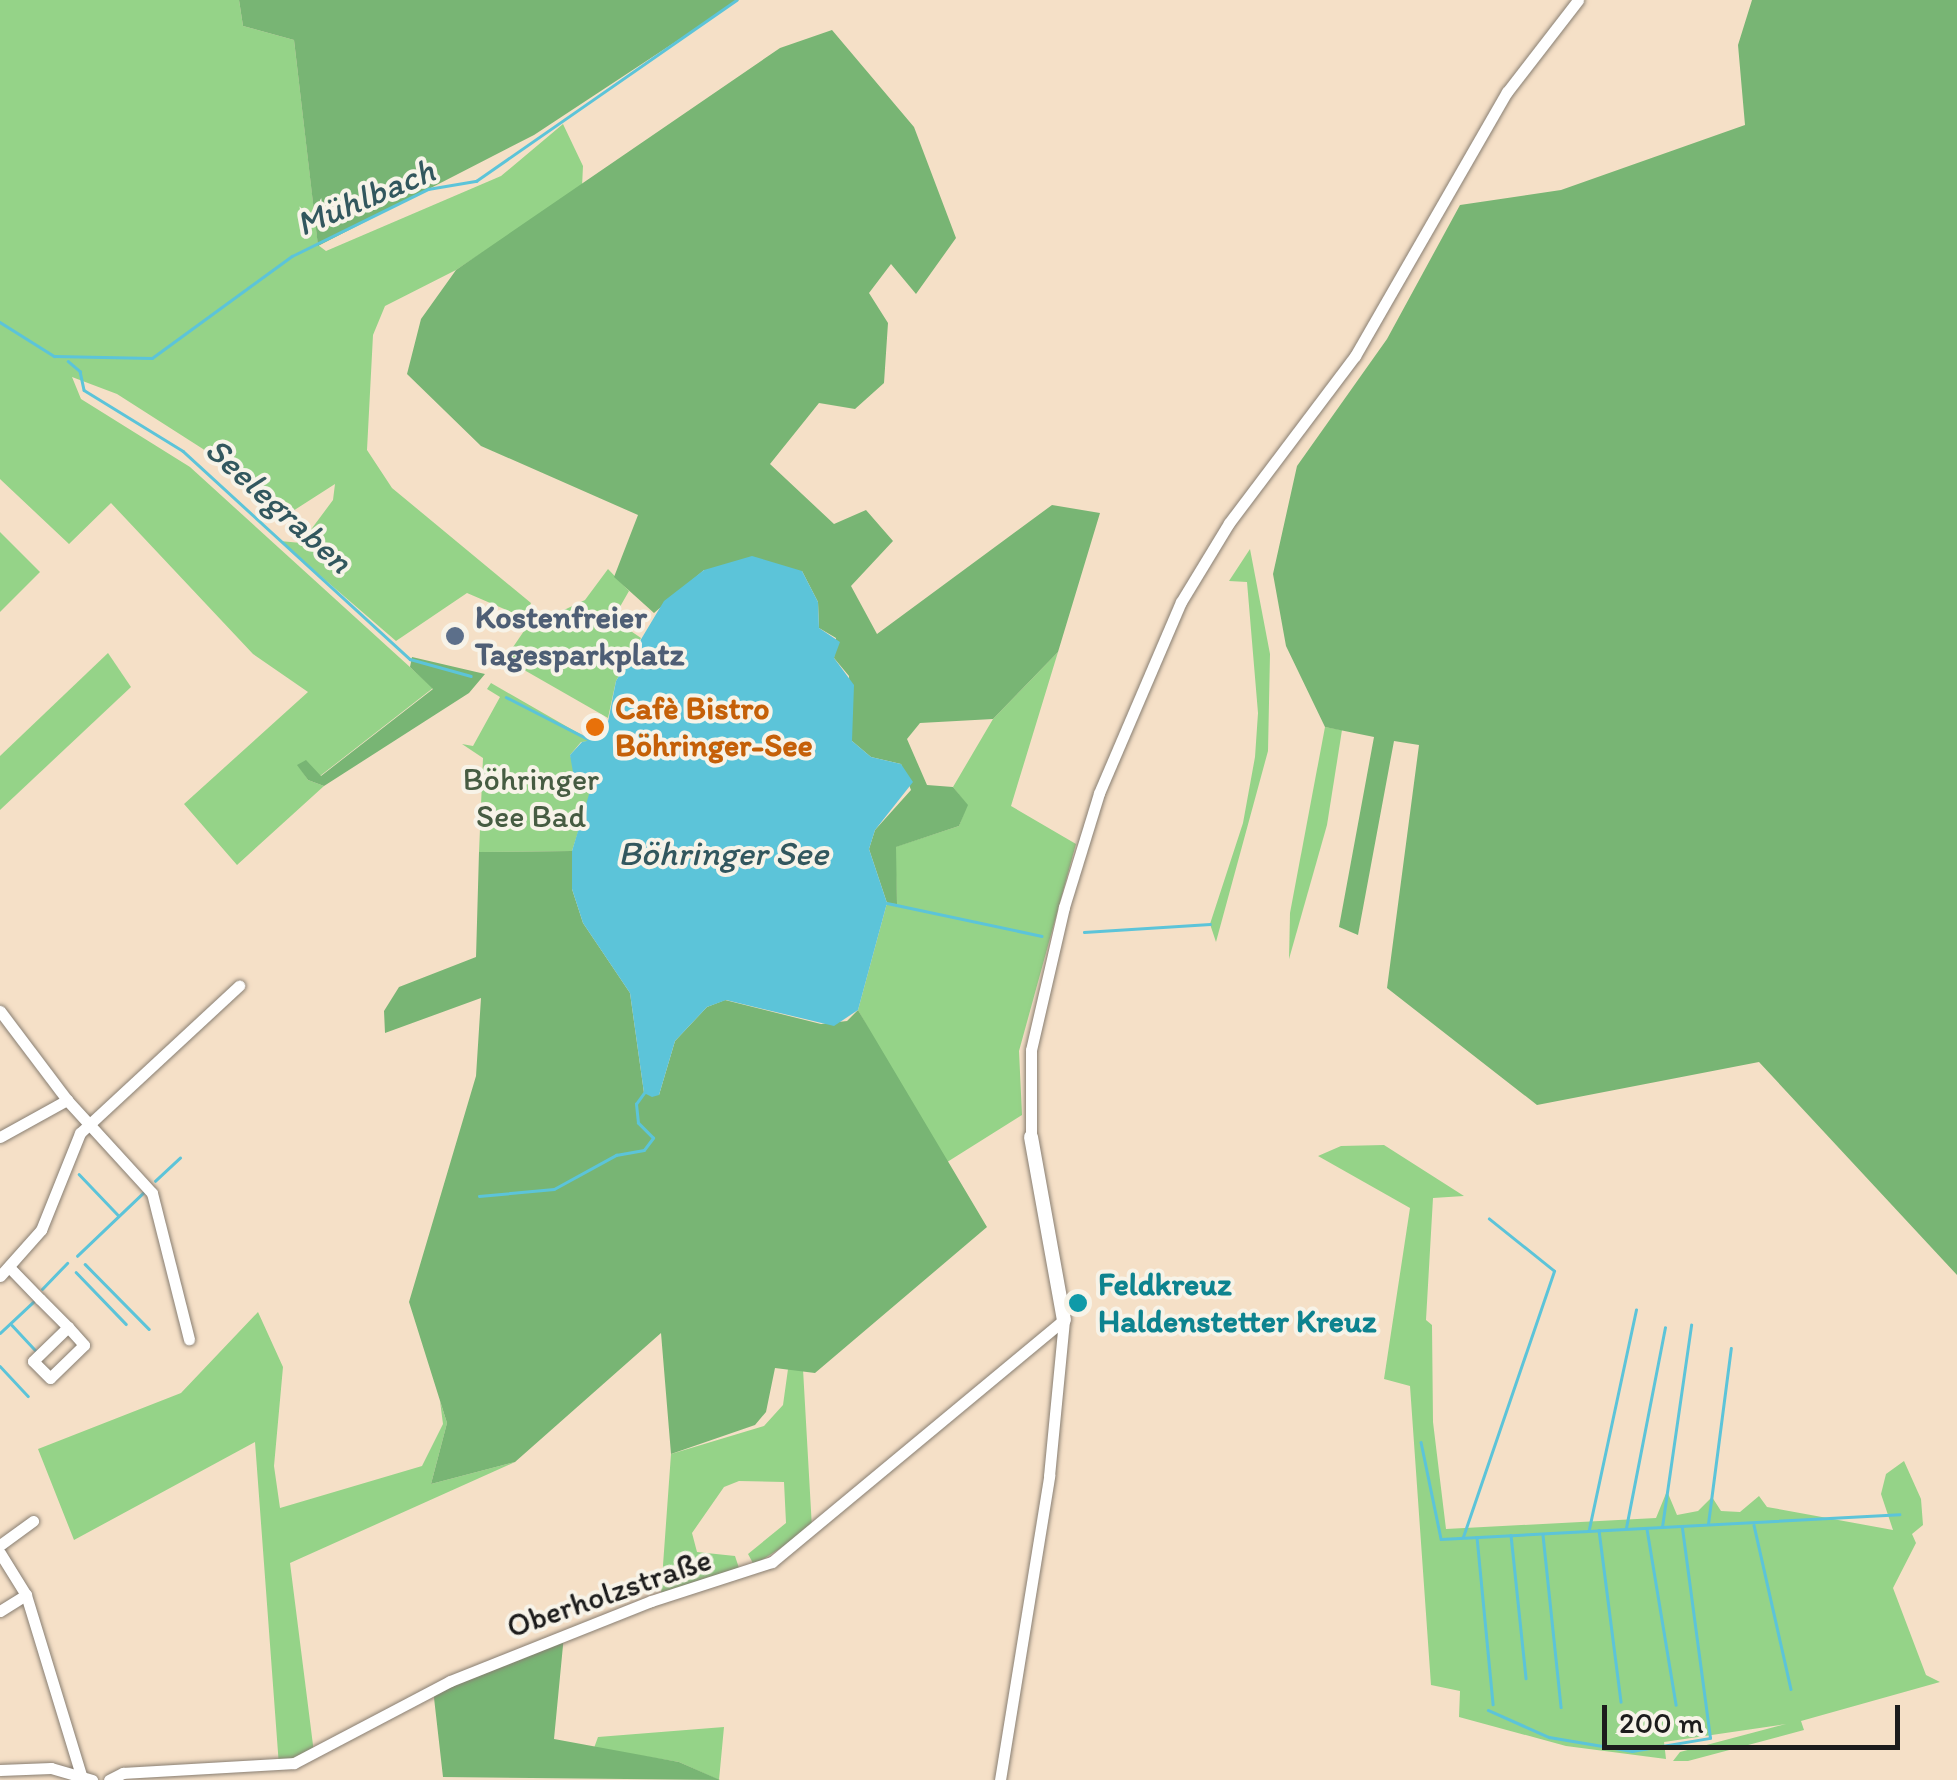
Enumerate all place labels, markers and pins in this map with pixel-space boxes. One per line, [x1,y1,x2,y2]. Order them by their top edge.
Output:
place label: Kostenfreier Tagesparkplatz [475,599,684,674]
marker: Kostenfreier Tagesparkplatz [444,625,466,647]
place label: Cafè Bistro Böhringer-See [615,690,813,765]
marker: Cafè Bistro Böhringer-See [584,716,606,738]
place label: Feldkreuz Haldenstetter Kreuz [1098,1266,1376,1341]
marker: Feldkreuz Haldenstetter Kreuz [1067,1292,1089,1314]

